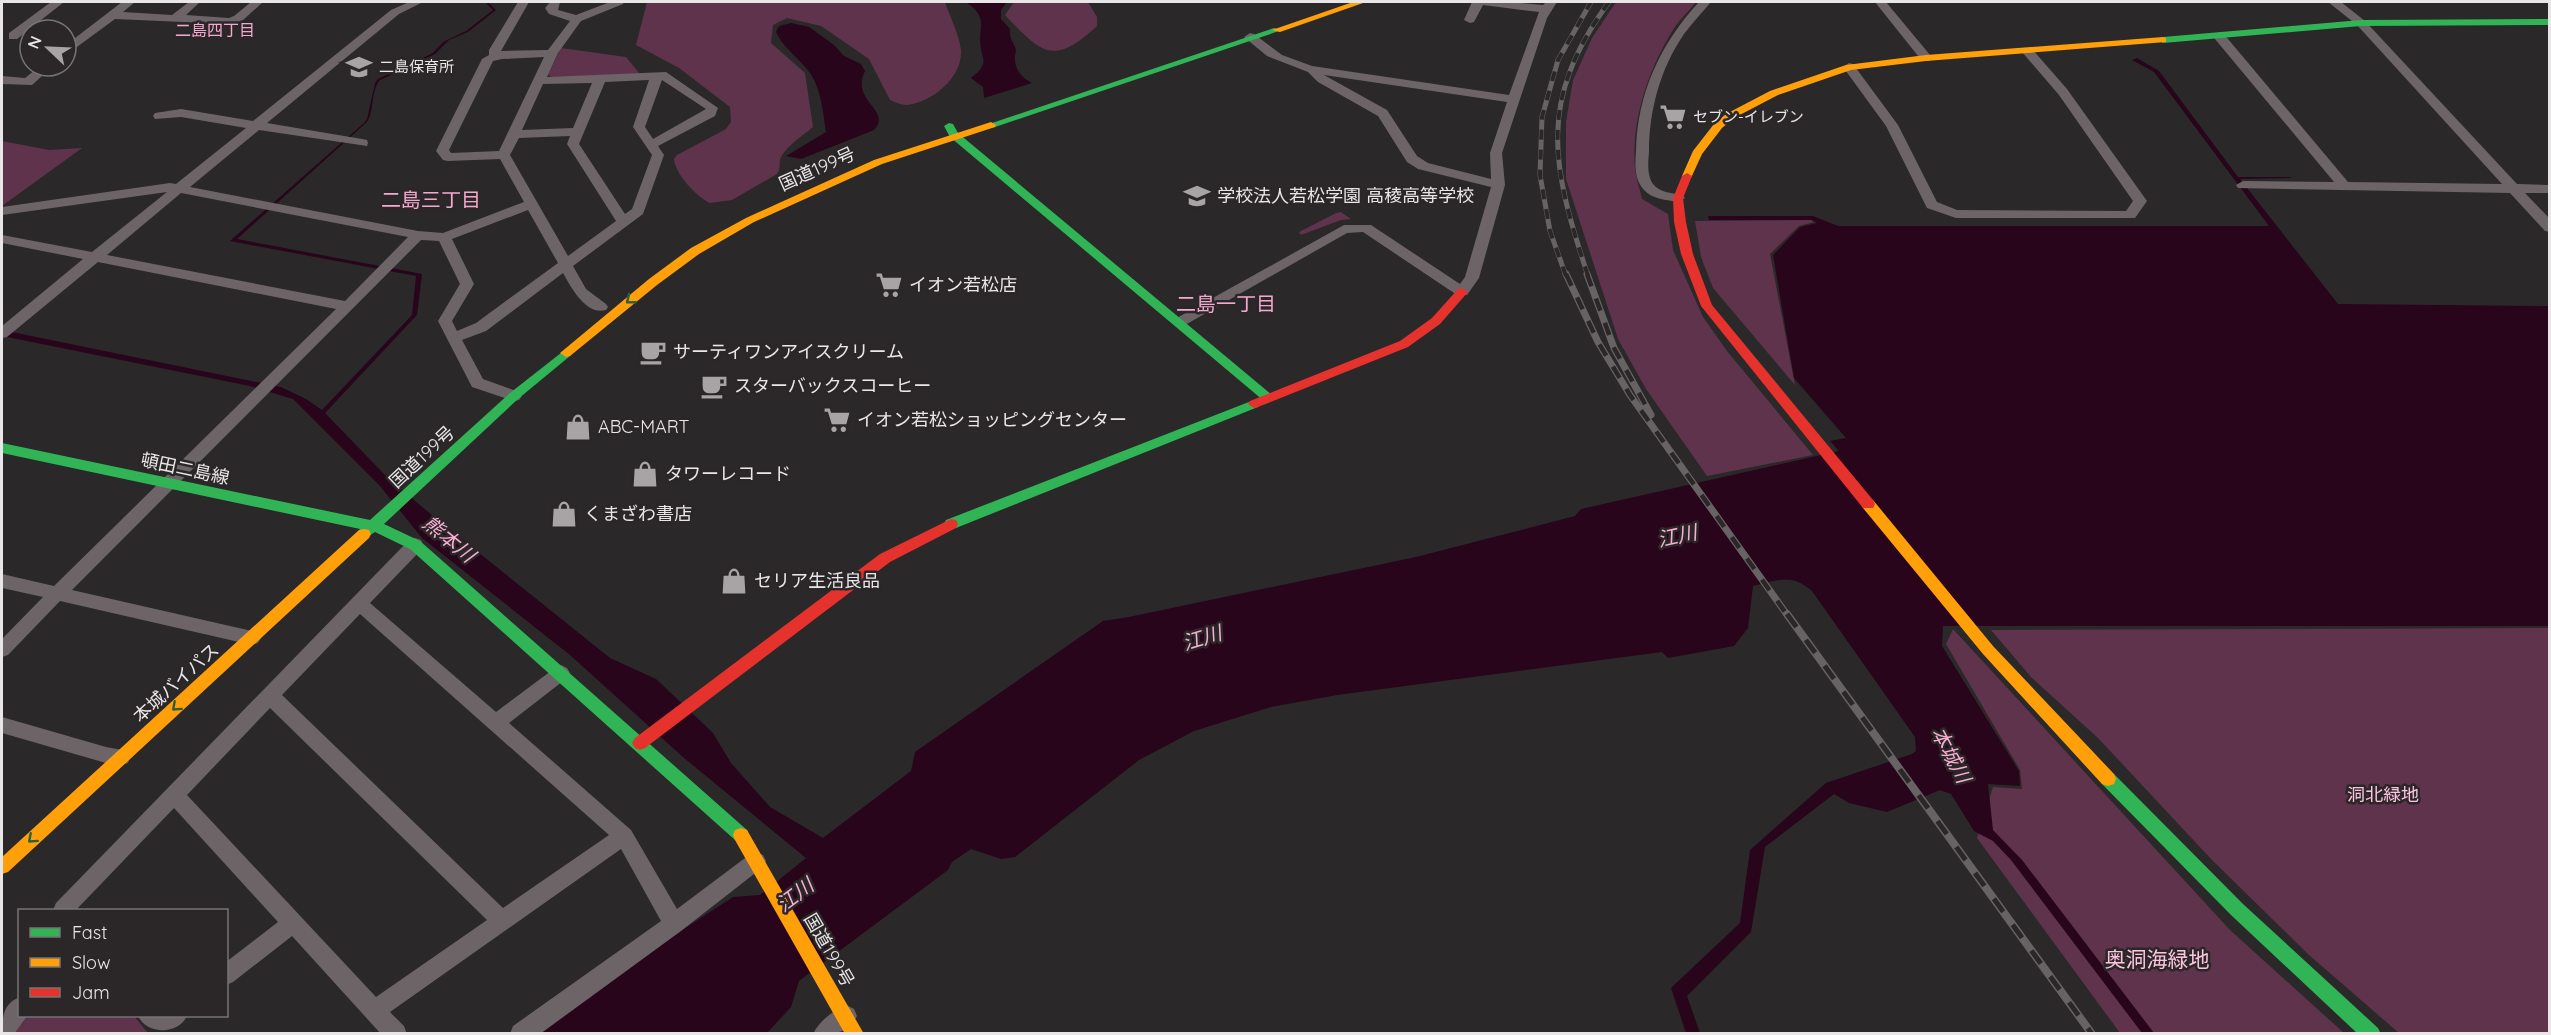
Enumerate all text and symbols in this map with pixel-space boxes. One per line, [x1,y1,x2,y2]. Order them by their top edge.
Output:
north arrow [18,18,78,78]
district label: 二島四丁目 [175,20,255,40]
text: N [23,33,46,51]
school or university icon: 二島保育所 [344,52,374,82]
place label: 二島保育所 [379,57,454,76]
supermarket icon: セブン-イレブン [1658,102,1688,132]
place label: セブン-イレブン [1693,107,1804,126]
street label: 国道199号 [775,142,858,195]
school or university icon: 学校法人若松学園 高稜高等学校 [1182,181,1212,211]
place label: 学校法人若松学園 高稜高等学校 [1217,184,1474,207]
district label: 二島三丁目 [381,187,481,212]
supermarket icon: イオン若松店 [874,270,904,300]
place label: イオン若松店 [909,273,1017,296]
district label: 二島一丁目 [1176,291,1276,316]
one-way arrow [626,292,637,303]
cafe icon: サーティワンアイスクリーム [638,337,668,367]
place label: サーティワンアイスクリーム [673,340,904,363]
cafe icon: スターバックスコーヒー [699,371,729,401]
place label: スターバックスコーヒー [734,374,931,397]
supermarket icon: イオン若松ショッピングセンター [822,405,852,435]
place label: イオン若松ショッピングセンター [857,408,1127,431]
shop icon: ABC-MART [563,412,593,442]
place label: ABC-MART [598,415,689,438]
street label: 国道199号 [384,421,459,493]
street label: 頓田二島線 [139,448,232,489]
shop icon: タワーレコード [630,459,660,489]
place label: タワーレコード [665,462,791,485]
shop icon: くまざわ書店 [549,499,579,529]
place label: くまざわ書店 [584,502,692,525]
water label: 熊本川 [418,510,482,568]
water label: 江川 [1655,519,1701,552]
shop icon: セリア生活良品 [719,566,749,596]
place label: セリア生活良品 [754,569,880,592]
water label: 江川 [1179,619,1227,655]
street label: 本城バイパス [128,638,223,727]
one-way arrow [172,700,183,711]
water label: 本城川 [1926,722,1978,789]
park label: 洞北緑地 [2347,783,2419,806]
one-way arrow [28,831,39,842]
water label: 江川 [771,871,820,917]
legend [18,909,228,1017]
street label: 国道199号 [799,909,860,990]
text: Fast [72,921,107,944]
park label: 奥洞海緑地 [2105,946,2210,972]
text: Slow [72,951,110,974]
text: Jam [72,981,110,1004]

